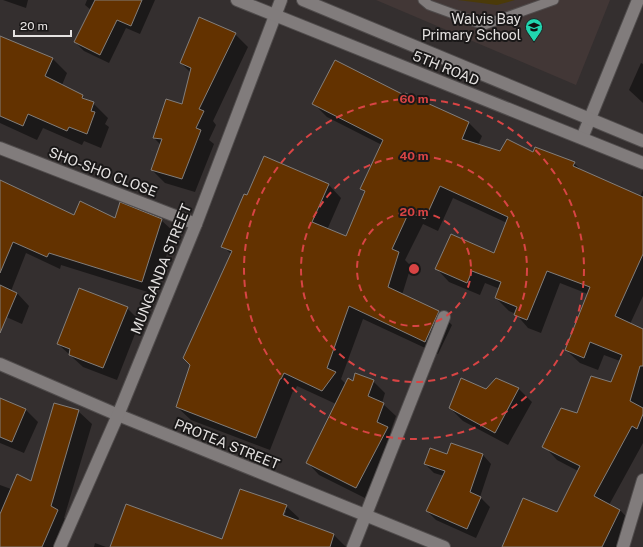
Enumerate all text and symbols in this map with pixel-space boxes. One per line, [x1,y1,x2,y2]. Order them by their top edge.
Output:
place label: Walvis Bay Primary School [422,11,522,43]
scale bar [14,12,71,38]
school or university icon: Walvis Bay Primary School [524,17,544,42]
text: 20 m [20,19,48,33]
street label: 5TH ROAD [410,47,482,89]
text: 60 m [399,92,429,106]
street label: SHO-SHO CLOSE [47,144,159,200]
text: 40 m [399,149,429,163]
street label: MUNGANDA STREET [128,202,194,336]
text: 20 m [400,205,429,219]
centre of rings [407,262,421,276]
street label: PROTEA STREET [172,416,282,472]

